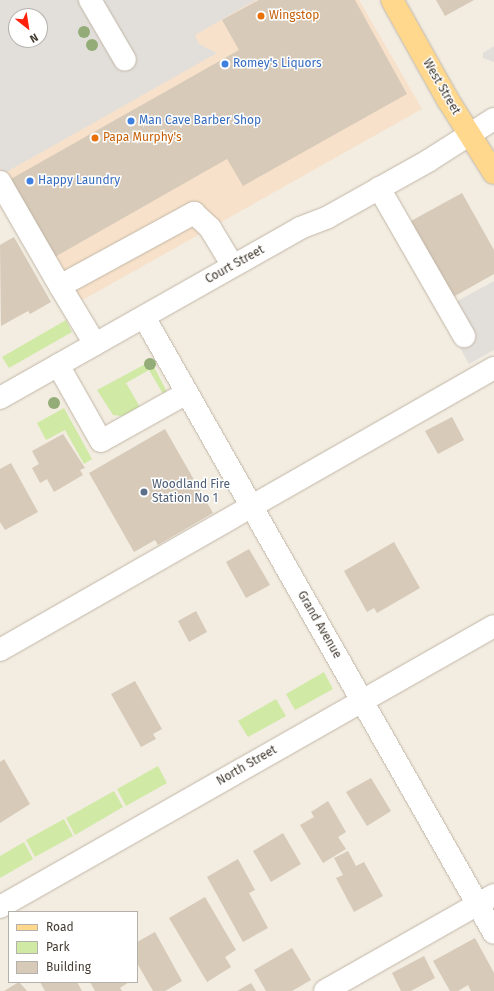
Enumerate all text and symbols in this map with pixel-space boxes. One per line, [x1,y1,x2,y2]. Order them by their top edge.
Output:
north arrow [8,8,48,48]
place label: Wingstop [269,9,319,23]
marker: Wingstop [256,11,266,21]
text: N [27,31,40,45]
place label: Romey's Liquors [233,57,322,71]
street label: West Street [419,57,463,117]
marker: Romey's Liquors [220,59,230,69]
place label: Man Cave Barber Shop [139,114,261,128]
marker: Man Cave Barber Shop [126,116,136,126]
place label: Papa Murphy's [103,131,182,145]
marker: Papa Murphy's [90,133,100,143]
place label: Happy Laundry [38,174,120,188]
marker: Happy Laundry [25,176,35,186]
street label: Court Street [203,243,267,287]
place label: Woodland Fire Station No 1 [152,478,230,506]
marker: Woodland Fire Station No 1 [139,487,149,497]
street label: Grand Avenue [294,589,344,661]
street label: North Street [214,743,280,789]
legend [8,911,138,983]
text: Road [46,920,74,934]
text: Park [46,940,70,954]
text: Building [46,960,91,974]

